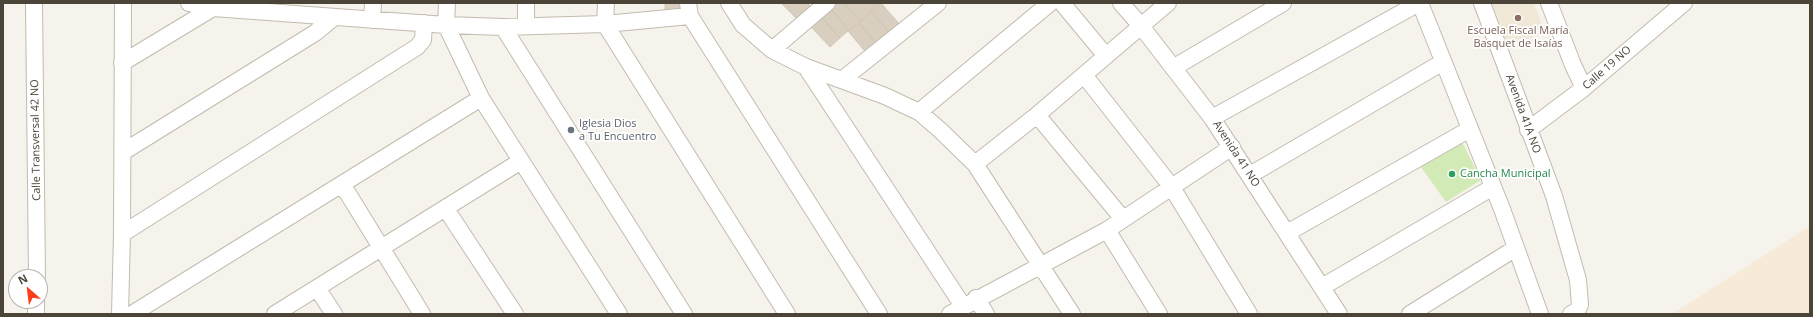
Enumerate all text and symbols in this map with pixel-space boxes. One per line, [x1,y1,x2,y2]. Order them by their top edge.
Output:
marker: Escuela Fiscal María Basquet de Isaías [1513,13,1523,23]
place label: Escuela Fiscal María Basquet de Isaías [1467,24,1569,50]
street label: Calle 19 NO [1580,43,1634,93]
street label: Avenida 41A NO [1503,73,1543,155]
street label: Calle Transversal 42 NO [28,79,44,201]
place label: Iglesia Dios a Tu Encuentro [579,117,656,143]
street label: Avenida 41 NO [1210,118,1262,190]
marker: Iglesia Dios a Tu Encuentro [566,125,576,135]
place label: Cancha Municipal [1460,167,1551,181]
marker: Cancha Municipal [1447,169,1457,179]
north arrow [8,269,48,309]
text: N [15,270,30,288]

